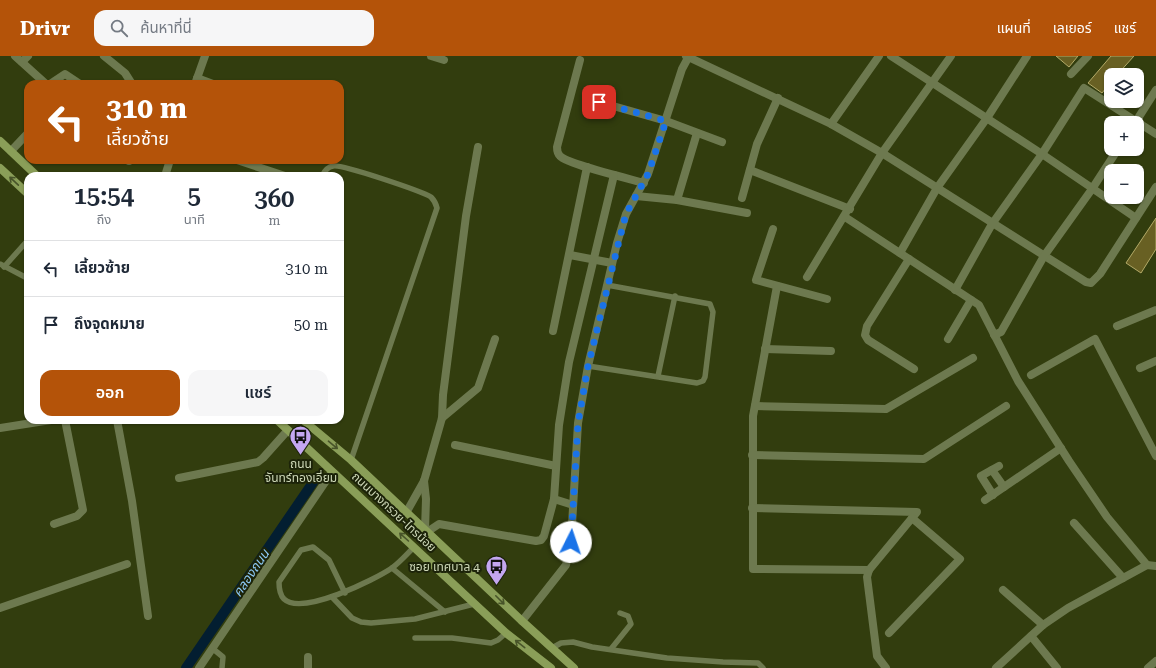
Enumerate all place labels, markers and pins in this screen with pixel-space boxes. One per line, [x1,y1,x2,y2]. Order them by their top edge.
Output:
pin [582,85,616,119]
bus stop icon: ถนน จันทร์ทองเอี่ยม [288,424,314,457]
place label: ถนน จันทร์ทองเอี่ยม [265,457,337,485]
bus stop icon: ซอย เทศบาล 4 [483,554,509,587]
place label: ซอย เทศบาล 4 [409,560,480,574]

